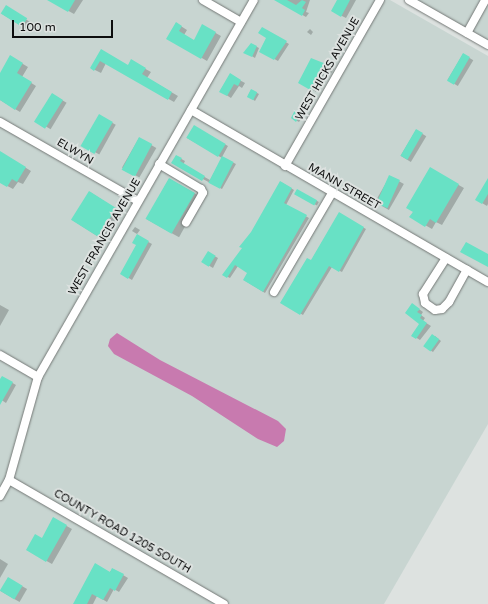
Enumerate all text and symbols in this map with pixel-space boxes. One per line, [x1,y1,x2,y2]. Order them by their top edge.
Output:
scale bar [14,12,115,38]
street label: WEST HICKS AVENUE [293,15,363,123]
text: 100 m [19,20,56,34]
street label: ELWYN [54,136,96,168]
street label: MANN STREET [306,161,382,213]
street label: WEST FRANCIS AVENUE [66,176,144,298]
street label: COUNTY ROAD 1205 SOUTH [51,487,193,577]

